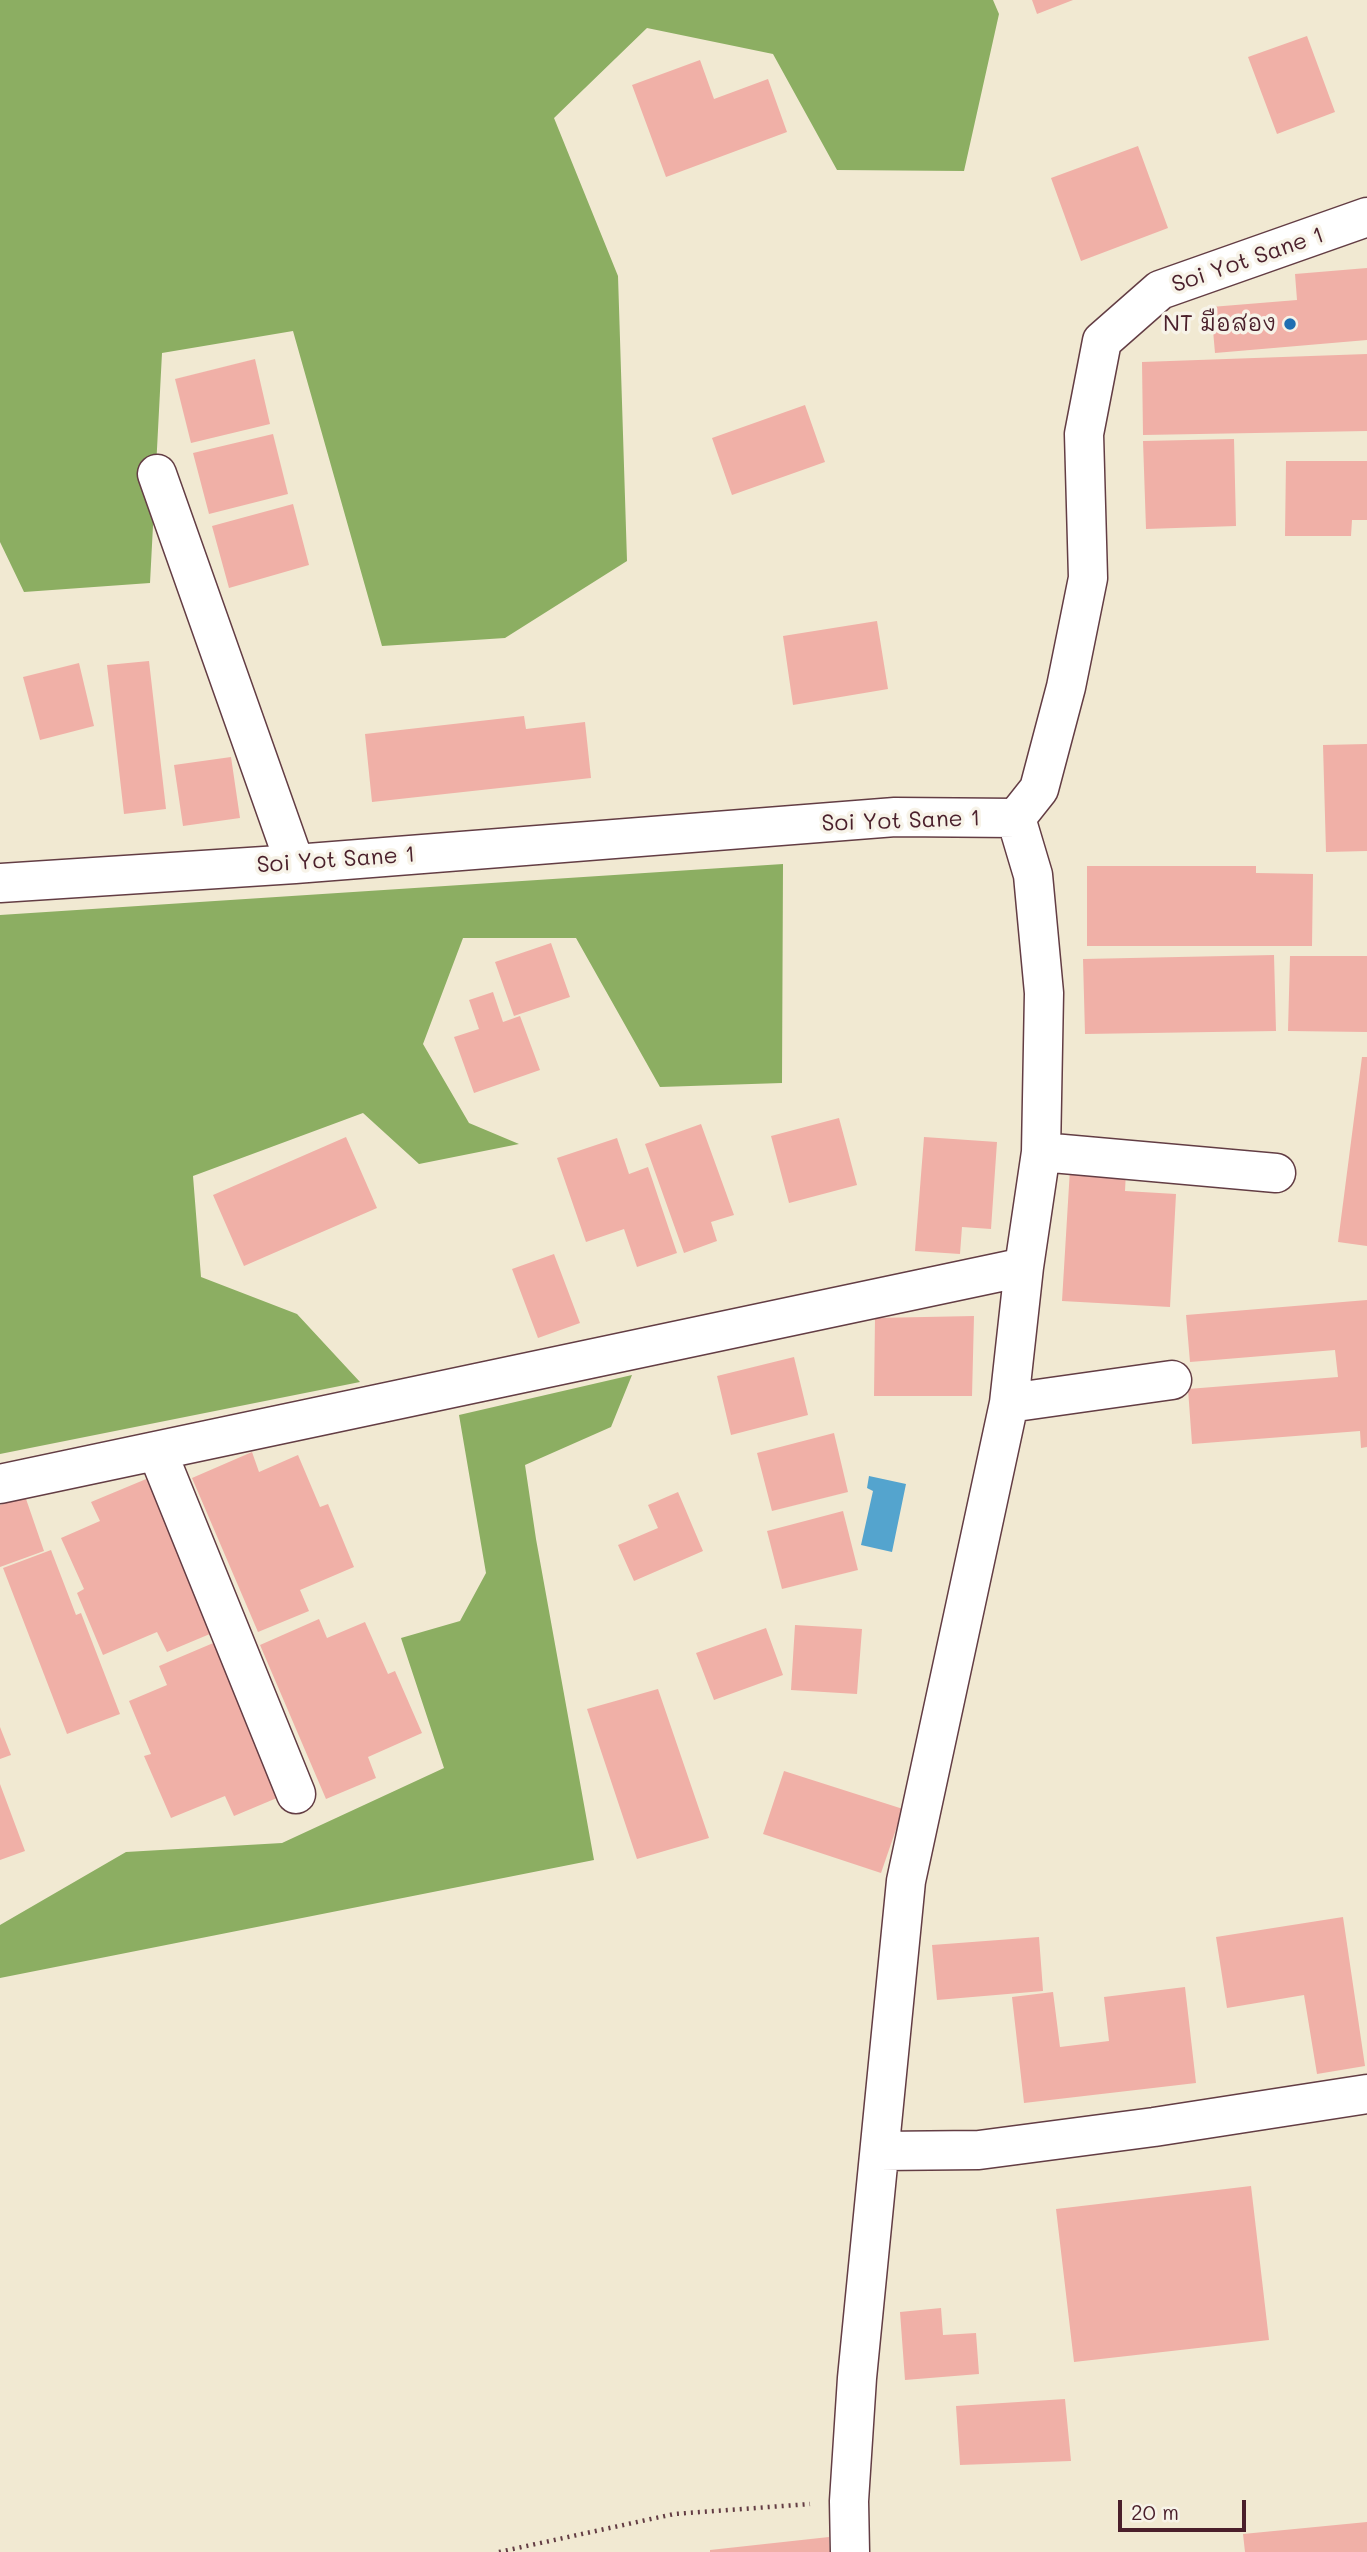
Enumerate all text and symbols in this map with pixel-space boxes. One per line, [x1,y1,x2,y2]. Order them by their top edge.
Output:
street label: Soi Yot Sane 1 [1168,221,1328,299]
place label: NT มือสอง [1163,310,1276,338]
marker: NT มือสอง [1282,316,1298,332]
street label: Soi Yot Sane 1 [821,804,981,838]
street label: Soi Yot Sane 1 [256,841,416,879]
scale bar [1122,2486,1250,2530]
text: 20 m [1131,2498,1179,2525]

